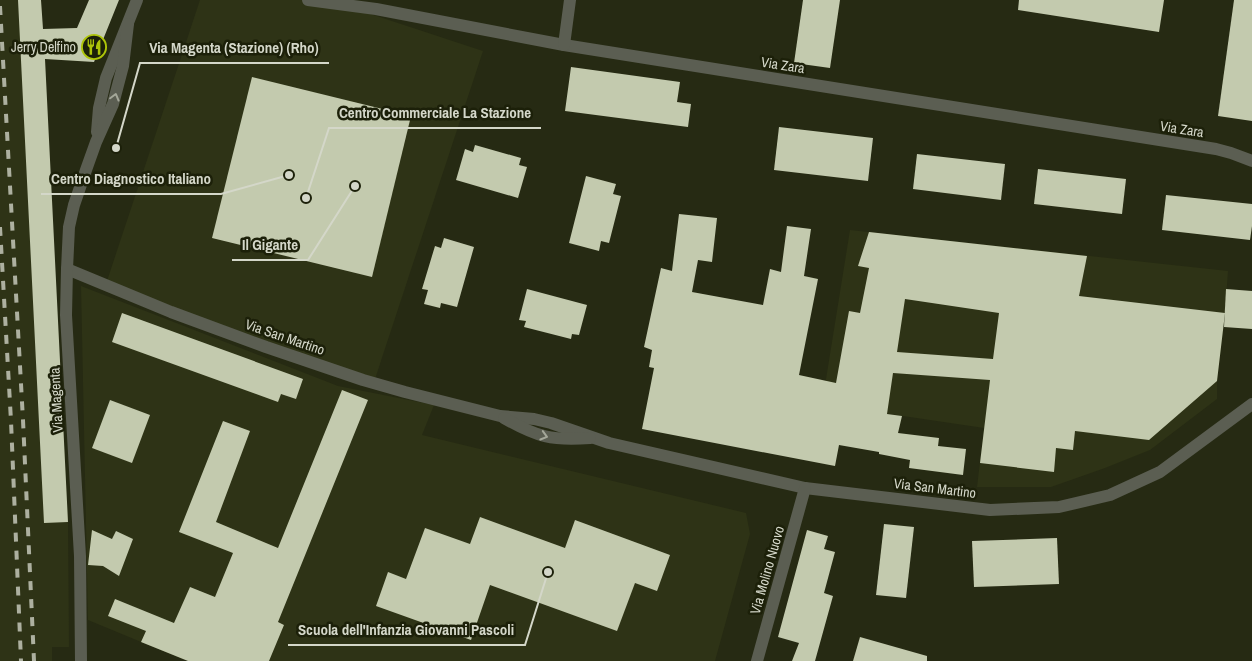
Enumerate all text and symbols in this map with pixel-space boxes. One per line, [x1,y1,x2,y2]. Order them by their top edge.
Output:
callout: Via Magenta (Stazione) (Rho) [140,33,329,63]
restaurant icon: Jerry Delfino [81,34,107,60]
text: Via Magenta (Stazione) (Rho) [149,37,319,58]
place label: Jerry Delfino [11,38,76,56]
street label: Via Zara [760,53,807,77]
one-way arrow [109,93,119,101]
callout: Centro Commerciale La Stazione [329,98,541,128]
text: Centro Commerciale La Stazione [339,102,531,123]
street label: Via Zara [1159,117,1206,141]
callout: Centro Diagnostico Italiano [41,164,221,194]
text: Centro Diagnostico Italiano [51,168,211,189]
callout: Il Gigante [232,230,308,260]
text: Il Gigante [242,234,298,255]
street label: Via San Martino [243,315,327,359]
street label: Via Magenta [45,367,67,433]
one-way arrow [539,431,547,441]
street label: Via San Martino [893,474,977,502]
street label: Via Molino Nuovo [746,524,788,616]
callout: Scuola dell'Infanzia Giovanni Pascoli [288,615,525,645]
text: Scuola dell'Infanzia Giovanni Pascoli [298,619,514,640]

